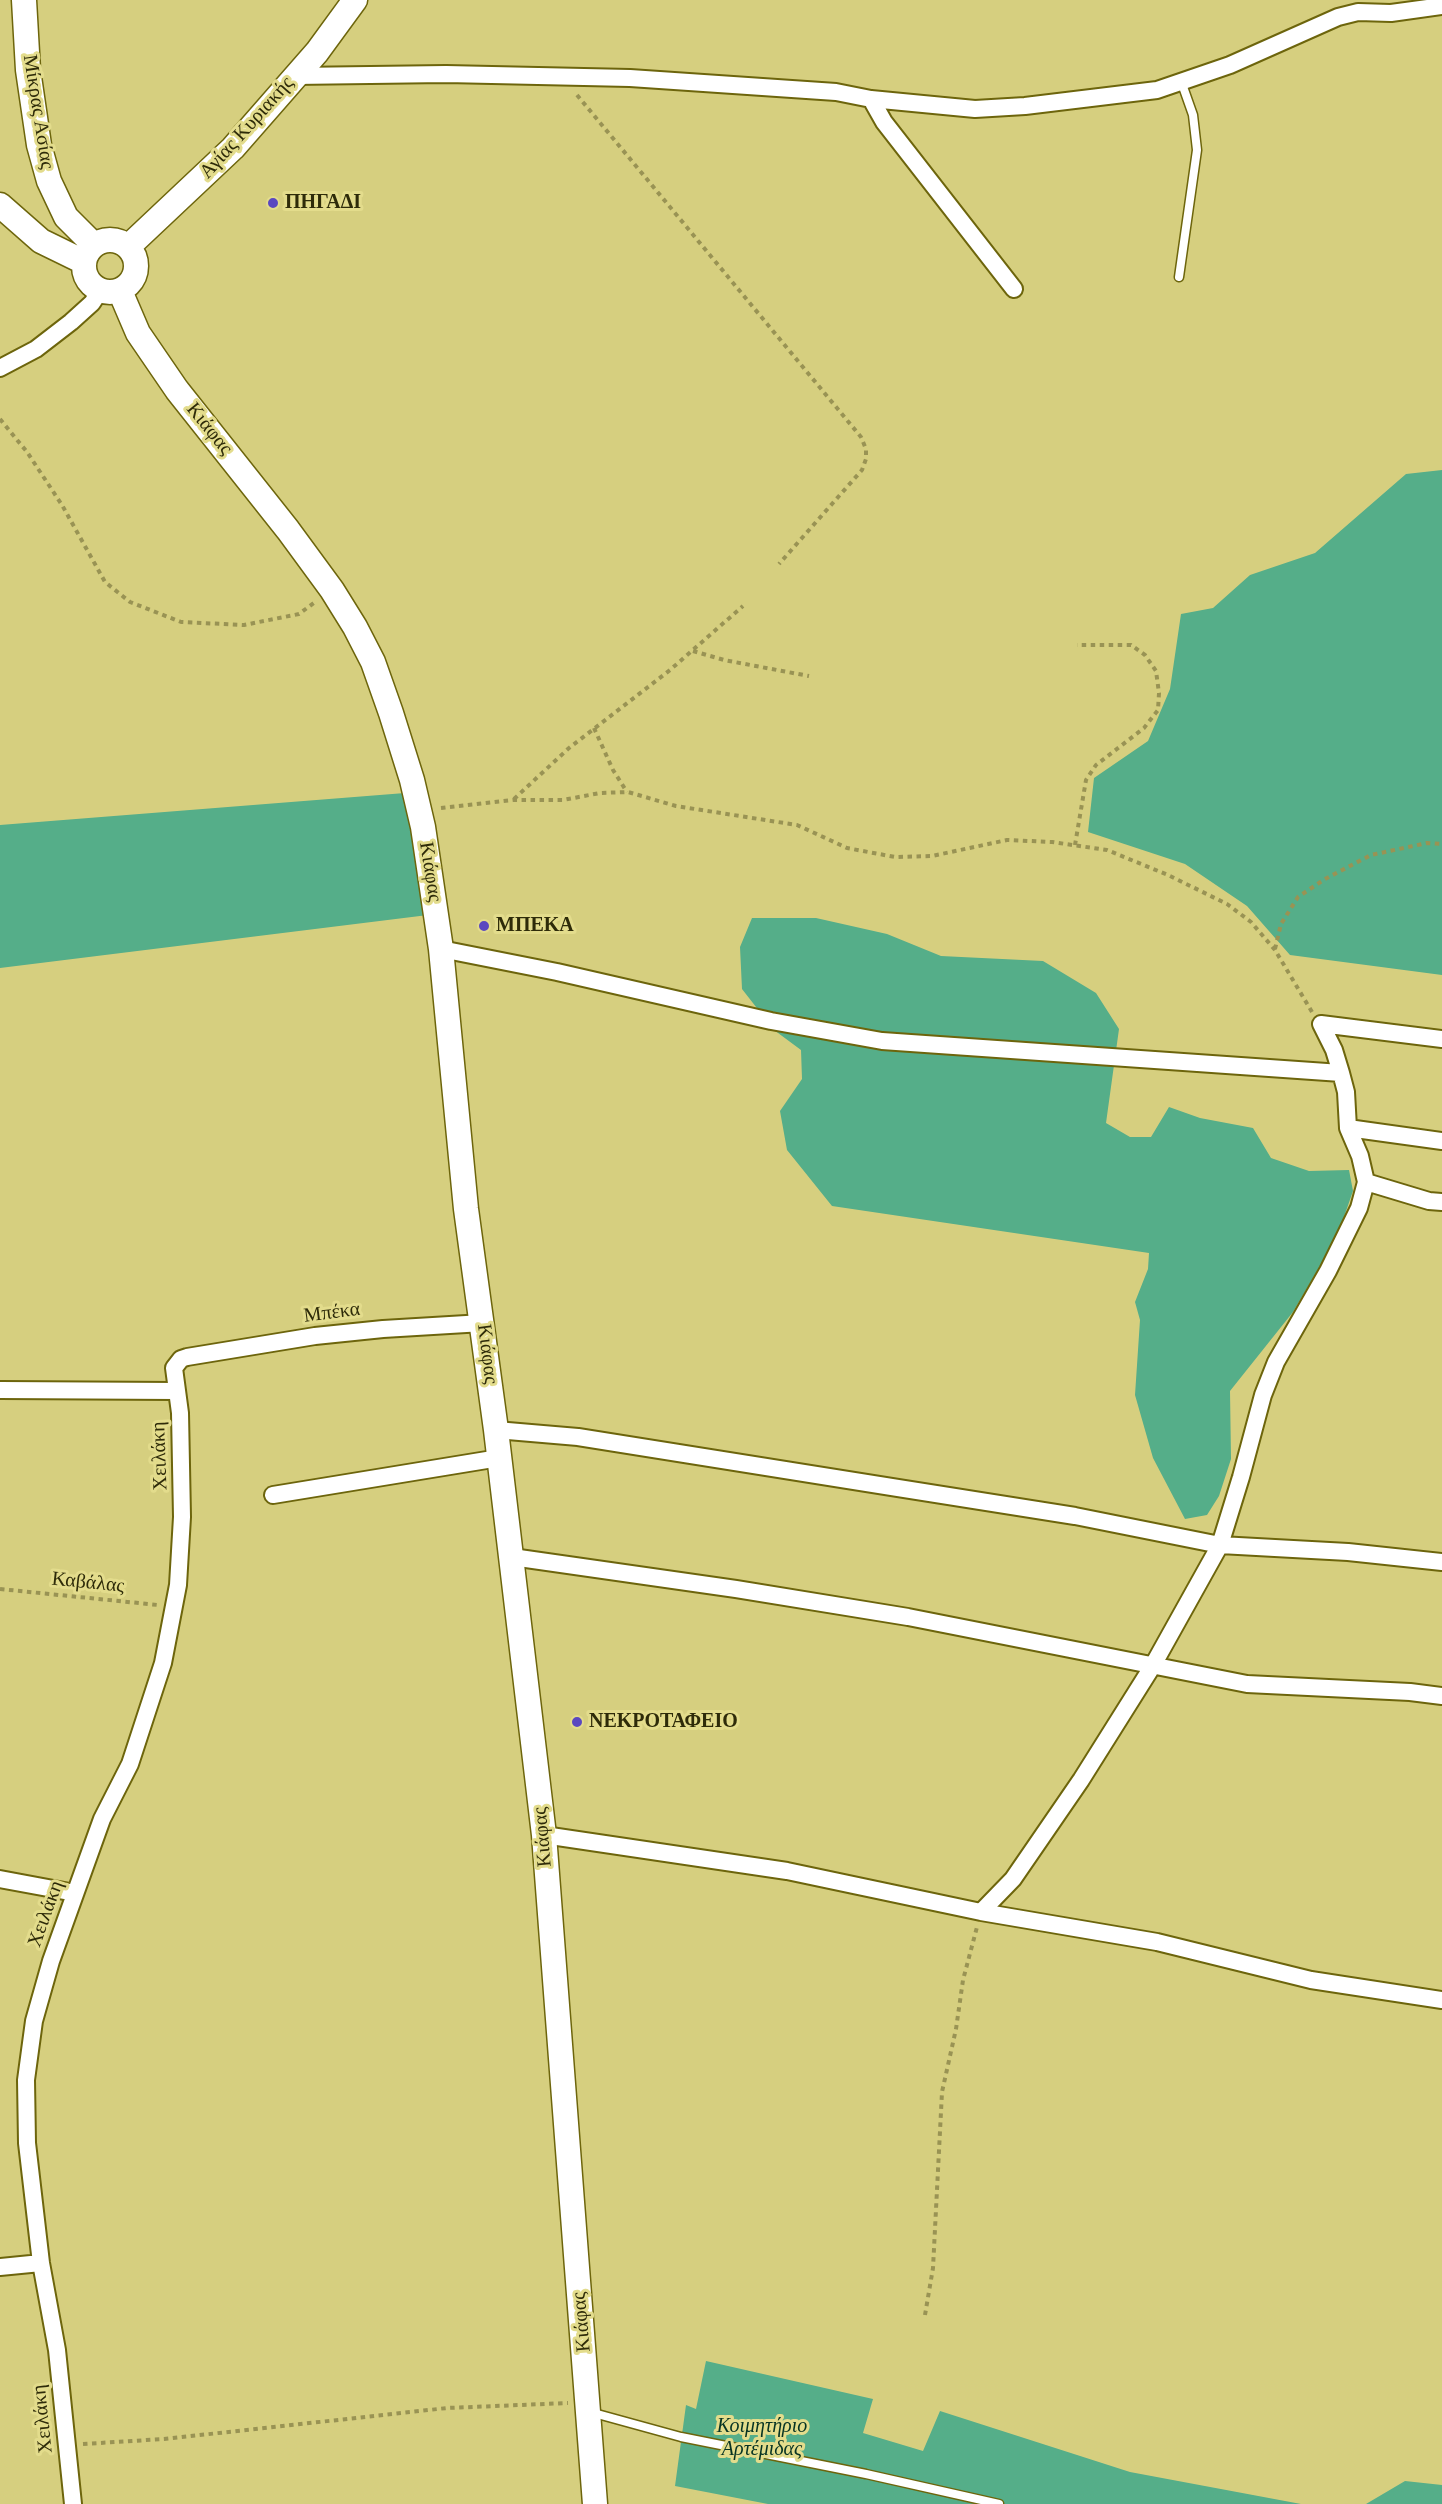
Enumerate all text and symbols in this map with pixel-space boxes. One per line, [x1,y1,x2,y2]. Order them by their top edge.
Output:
street label: Μίκρας Ασίας [17,53,59,171]
street label: Αγίας Κυριακής [195,72,299,184]
place label: ΠΗΓΑΔΙ [285,191,361,215]
marker: ΠΗΓΑΔΙ [266,196,280,210]
street label: Κιάφας [181,398,237,460]
street label: Κιάφας [413,840,447,904]
place label: ΜΠΕΚΑ [496,914,574,938]
marker: ΜΠΕΚΑ [477,919,491,933]
street label: Μπέκα [302,1298,362,1328]
street label: Κιάφας [471,1323,503,1385]
street label: Χειλάκη [147,1421,173,1491]
street label: Καβάλας [50,1567,126,1599]
place label: ΝΕΚΡΟΤΑΦΕΙΟ [589,1710,738,1734]
marker: ΝΕΚΡΟΤΑΦΕΙΟ [570,1715,584,1729]
street label: Κιάφας [528,1806,558,1868]
street label: Χειλάκη [23,1878,69,1950]
street label: Κιάφας [567,2291,597,2353]
street label: Χειλάκη [27,2383,59,2455]
park label: Κοιμητήριο Αρτέμιδας [717,2415,807,2462]

